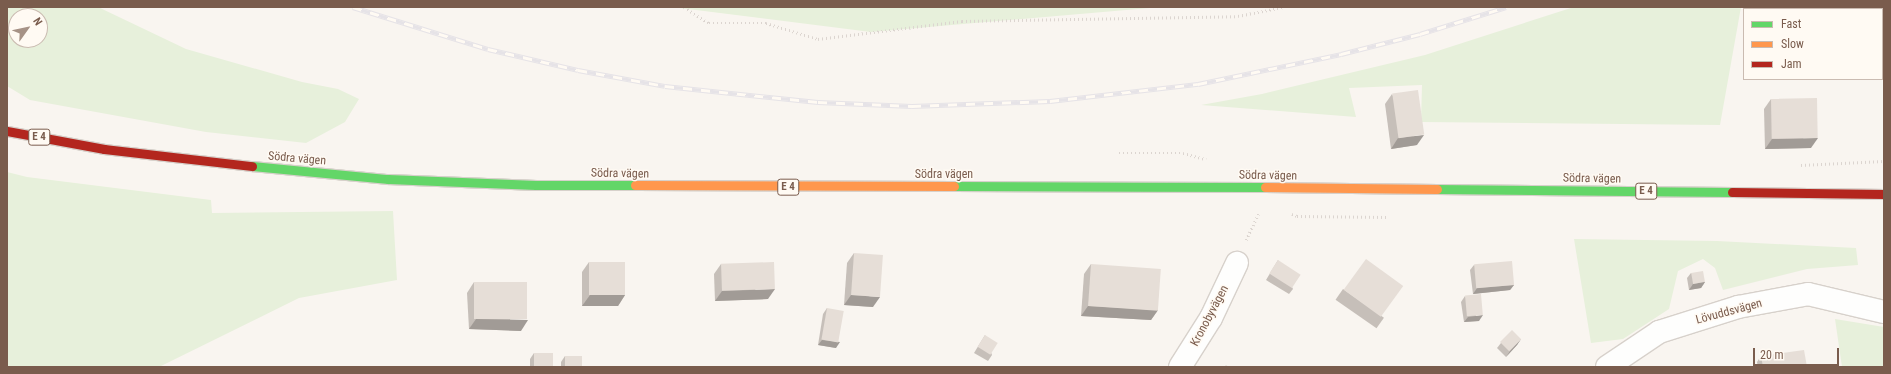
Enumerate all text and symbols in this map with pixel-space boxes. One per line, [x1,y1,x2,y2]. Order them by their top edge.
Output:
north arrow [8,8,48,48]
legend [1743,8,1883,80]
text: N [30,15,45,28]
text: Fast [1781,17,1801,31]
text: Slow [1781,37,1804,51]
text: Jam [1781,57,1802,71]
road number: E 4 [28,128,50,146]
street label: Södra vägen [267,149,327,169]
street label: Södra vägen [591,166,649,182]
street label: Södra vägen [915,168,973,182]
street label: Södra vägen [1239,168,1297,184]
street label: Södra vägen [1563,171,1621,187]
road number: E 4 [777,178,799,196]
road number: E 4 [1635,182,1657,200]
street label: Kronobyvägen [1188,283,1232,349]
street label: Lövuddsvägen [1694,296,1764,328]
scale bar [1755,340,1841,366]
text: 20 m [1760,348,1784,362]

